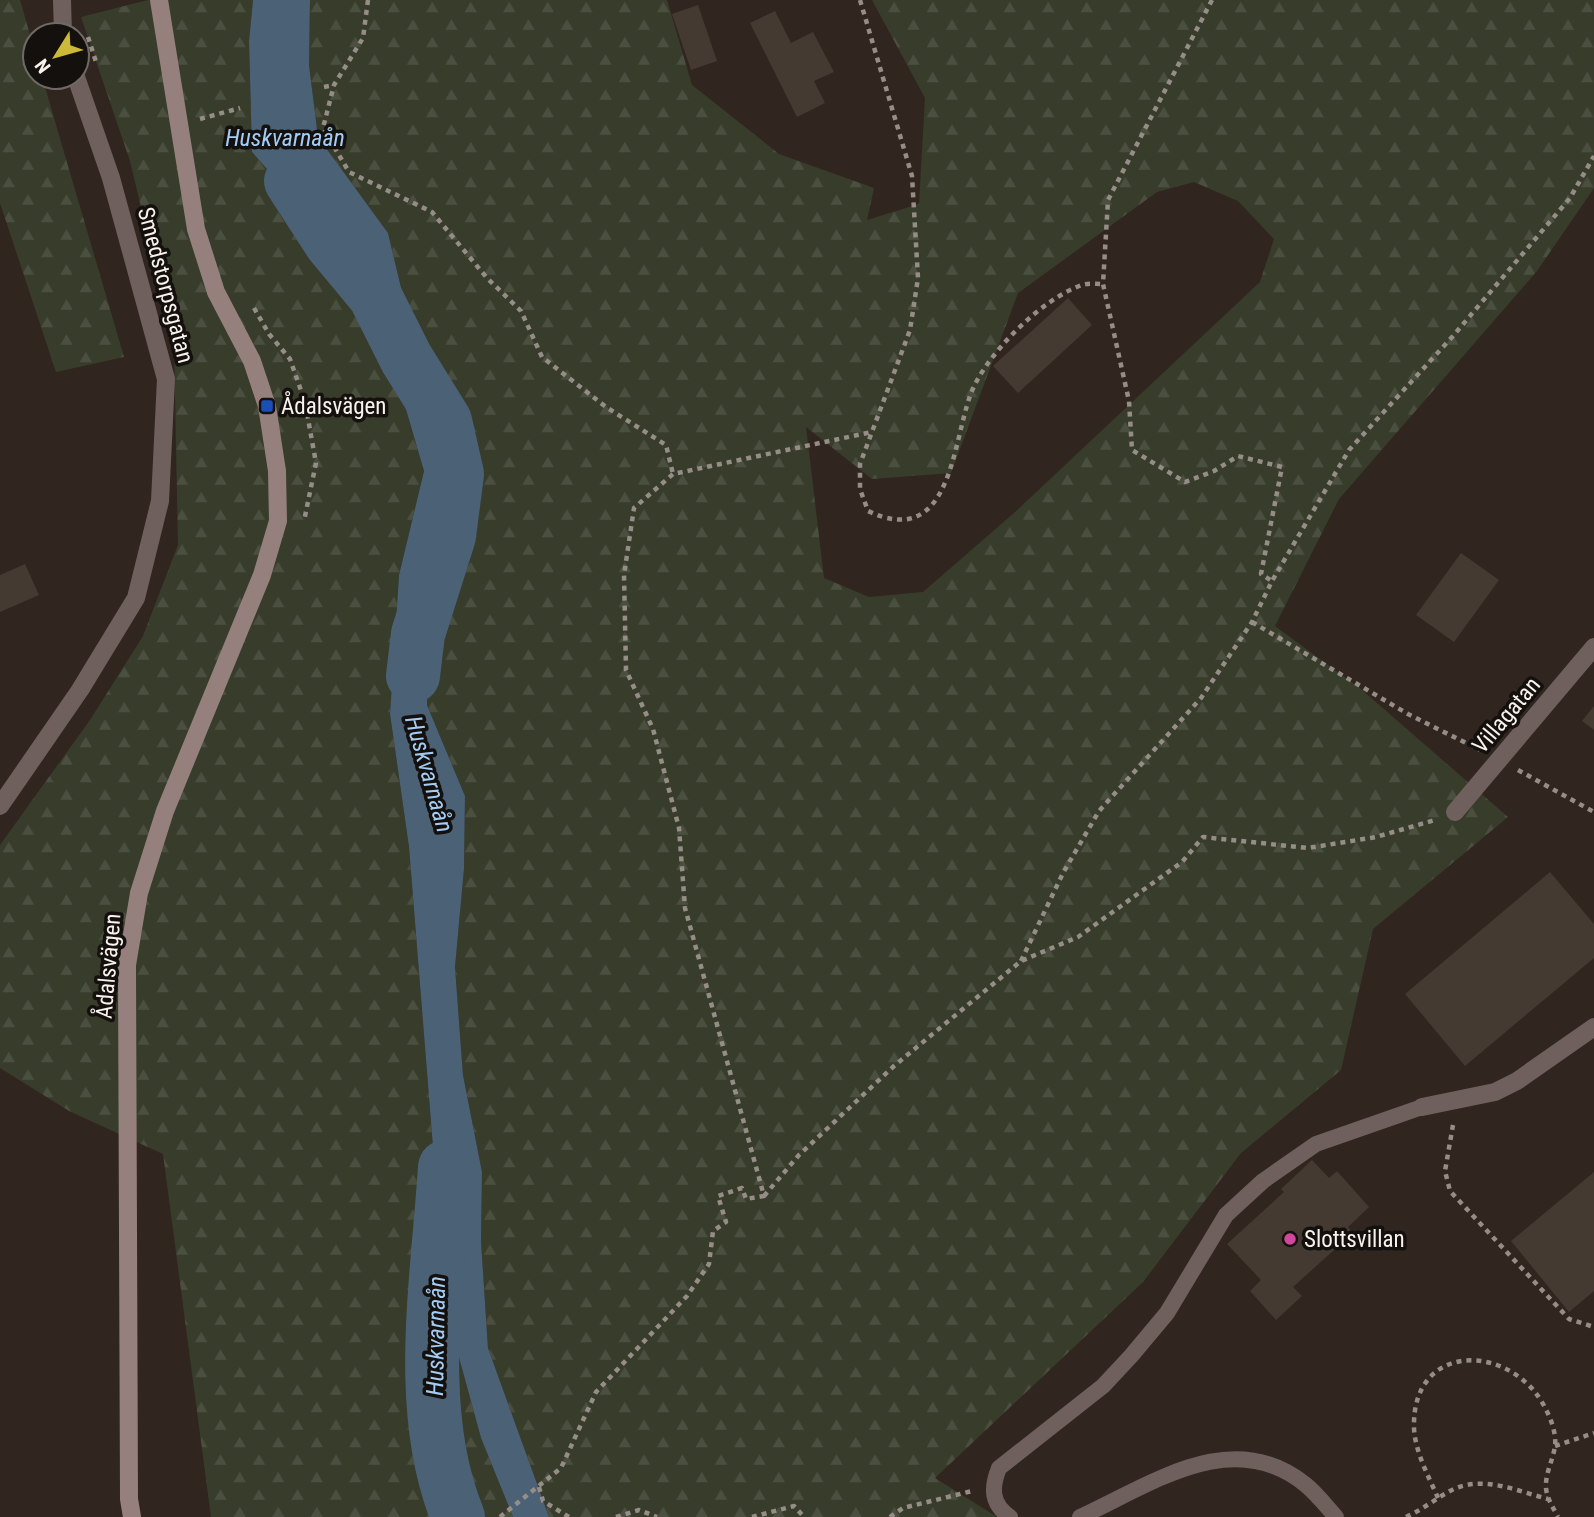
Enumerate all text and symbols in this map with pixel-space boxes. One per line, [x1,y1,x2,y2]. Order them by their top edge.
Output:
north arrow [21,21,91,91]
text: N [30,54,56,77]
water label: Huskvarnaån [225,124,345,152]
street label: Smedstorpsgatan [132,204,199,366]
place label: Ådalsvägen [281,391,386,420]
marker: Ådalsvägen [259,398,275,414]
street label: Villagatan [1467,672,1546,759]
water label: Huskvarnaån [399,713,459,835]
street label: Ådalsvägen [88,912,127,1020]
place label: Slottsvillan [1304,1226,1405,1253]
marker: Slottsvillan [1282,1231,1298,1247]
water label: Huskvarnaån [421,1276,451,1396]

